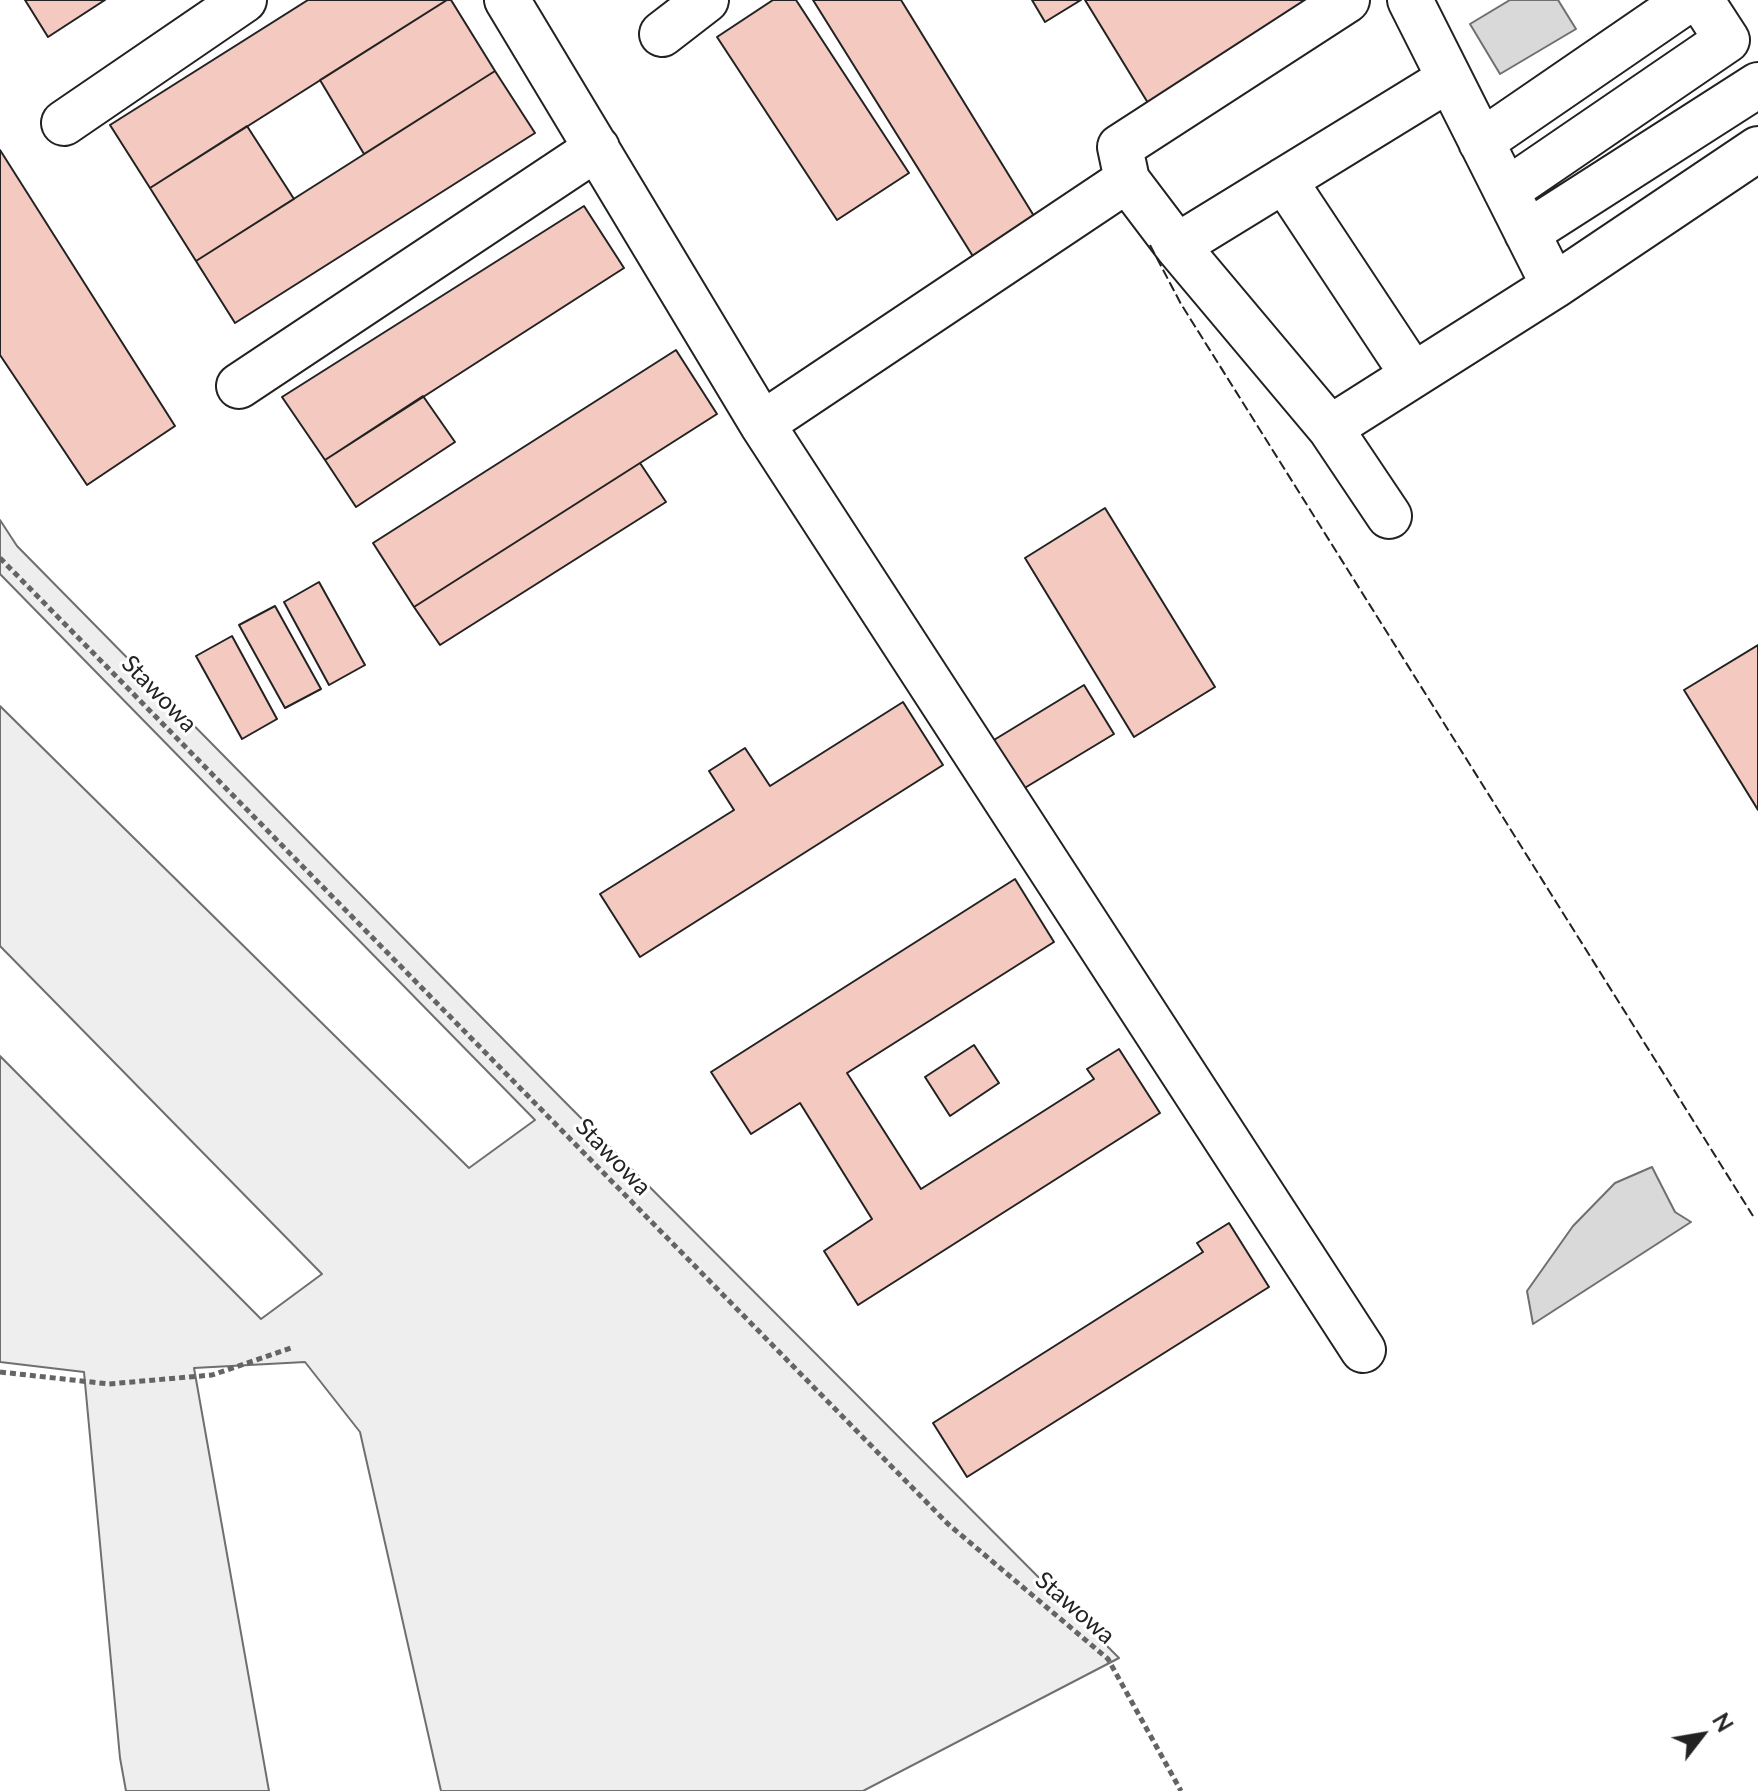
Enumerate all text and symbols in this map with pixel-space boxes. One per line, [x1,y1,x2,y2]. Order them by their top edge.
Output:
street label: Stawowa [115,650,203,738]
street label: Stawowa [569,1113,657,1201]
street label: Stawowa [1029,1566,1121,1650]
north arrow [1662,1695,1742,1775]
text: N [1707,1708,1739,1737]

